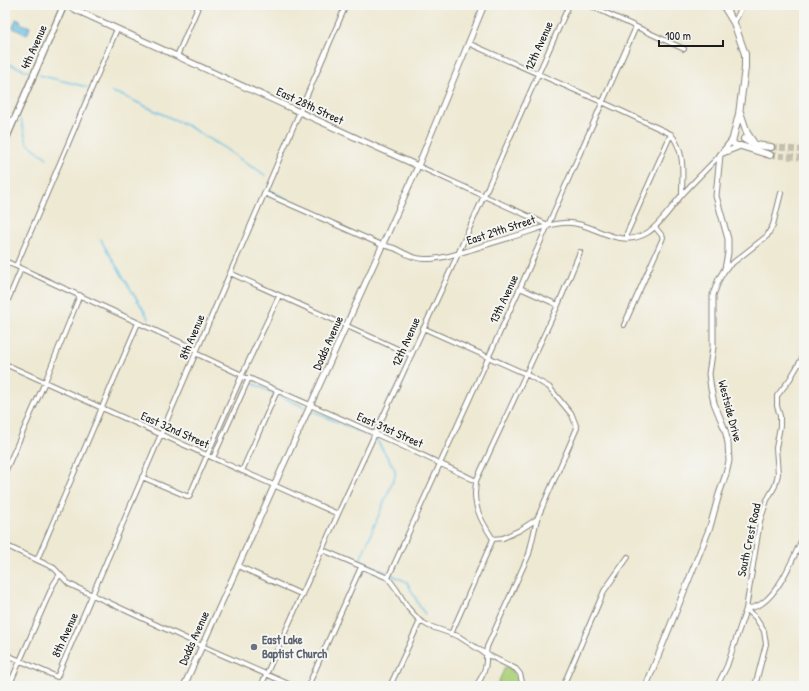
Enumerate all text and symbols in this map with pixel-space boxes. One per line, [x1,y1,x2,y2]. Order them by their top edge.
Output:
street label: 12th Avenue [520,18,557,73]
street label: 4th Avenue [16,22,51,72]
scale bar [659,22,723,48]
text: 100 m [665,27,691,44]
street label: East 28th Street [274,83,347,129]
street label: East 29th Street [464,210,538,249]
street label: 13th Avenue [485,271,522,326]
street label: 8th Avenue [174,311,209,362]
street label: Dodds Avenue [308,313,347,373]
street label: 12th Avenue [387,314,424,369]
street label: Westside Drive [714,378,747,444]
street label: East 32nd Street [138,407,213,453]
street label: East 31st Street [354,407,427,452]
street label: South Crest Road [732,502,765,578]
street label: Dodds Avenue [174,608,213,668]
street label: 8th Avenue [47,609,82,660]
place label: East Lake Baptist Church [262,631,328,663]
marker: East Lake Baptist Church [249,642,259,652]

